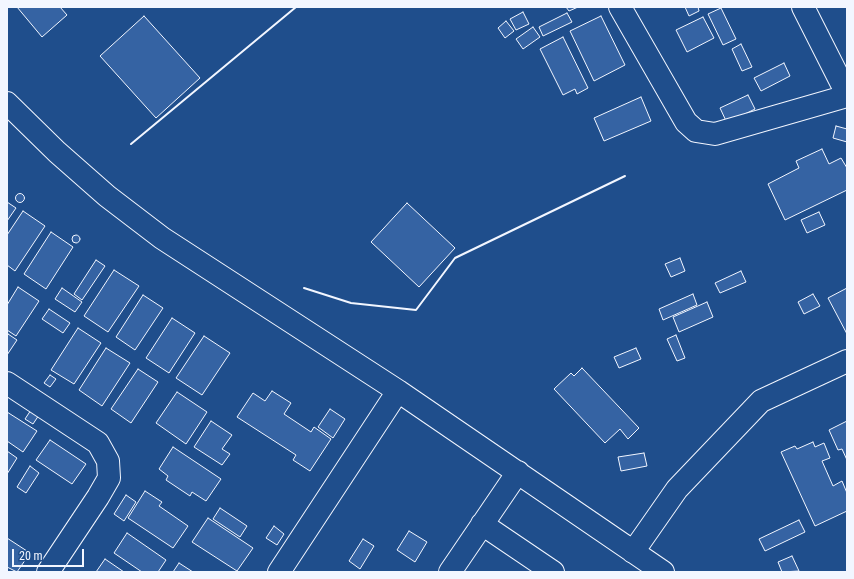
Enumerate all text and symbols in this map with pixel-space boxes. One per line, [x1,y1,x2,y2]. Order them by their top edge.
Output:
scale bar [14,541,86,567]
text: 20 m [19,549,43,563]

